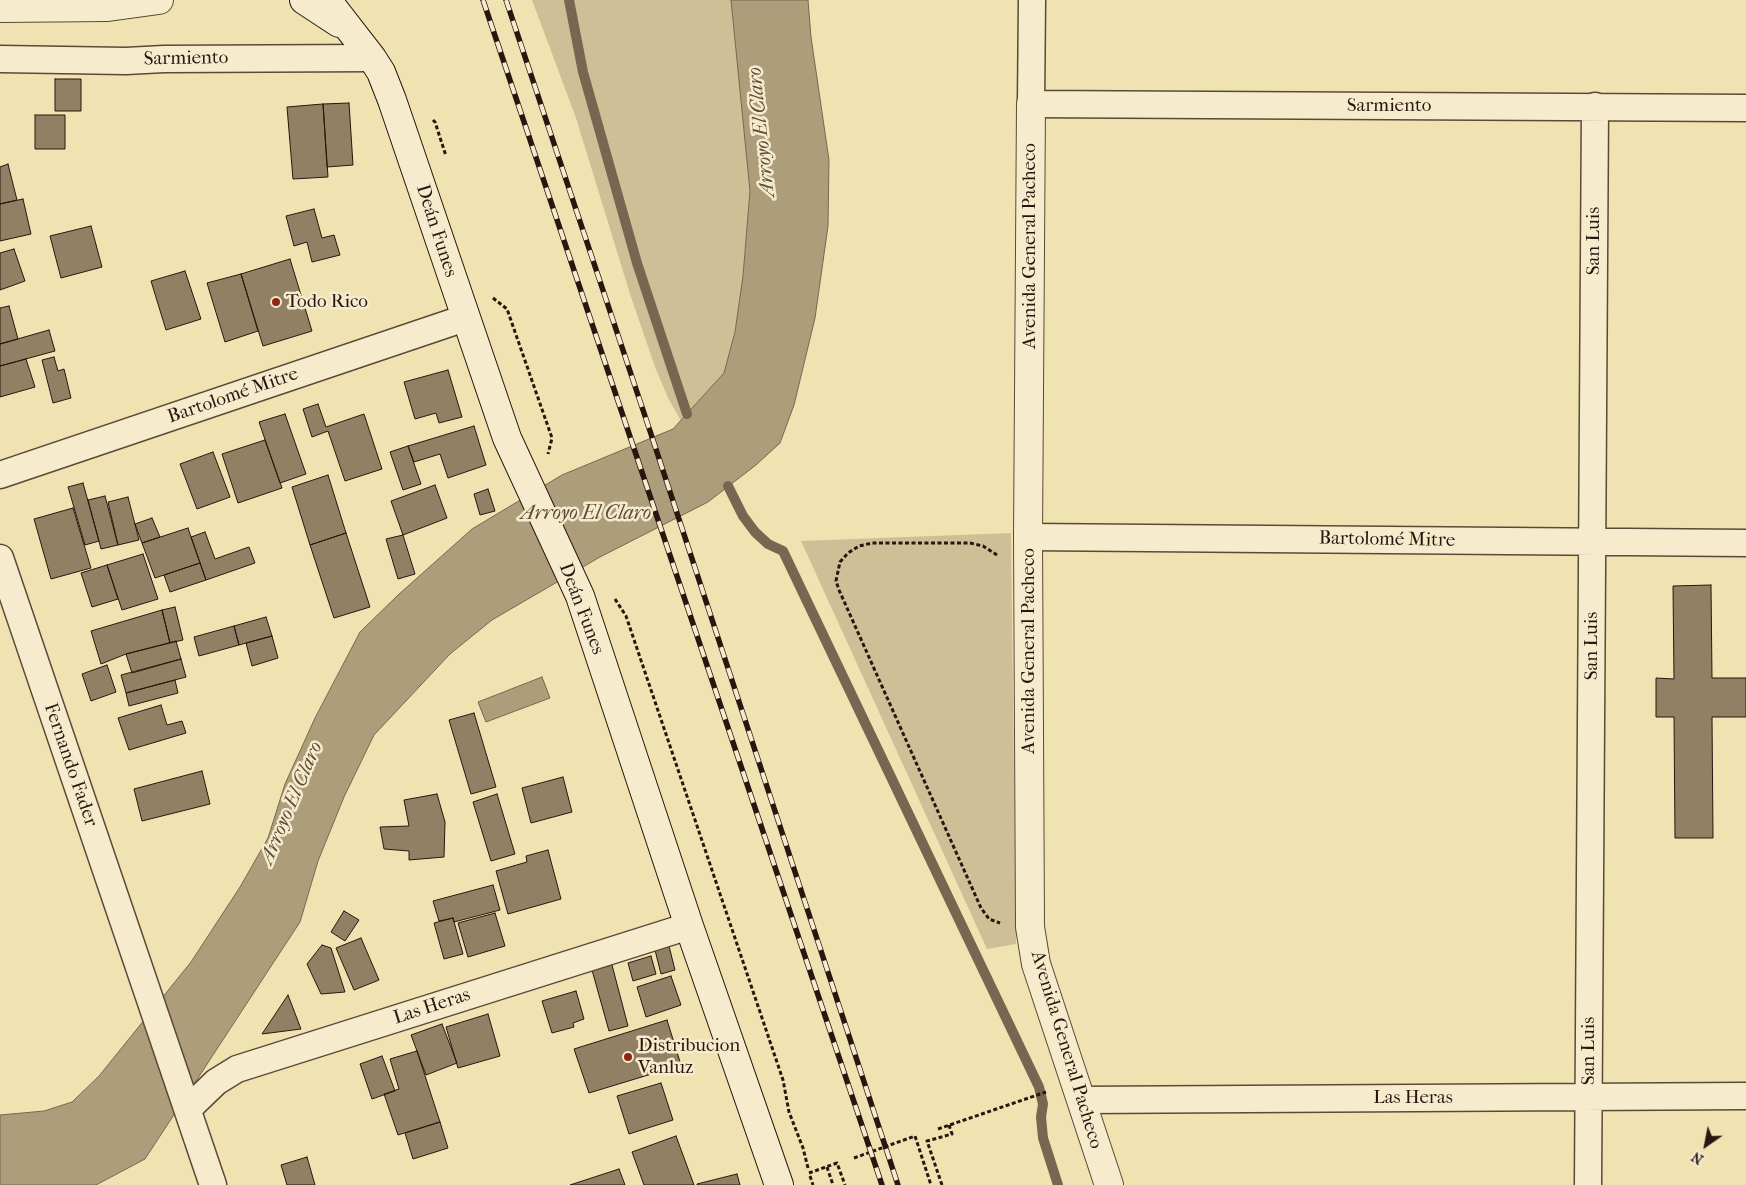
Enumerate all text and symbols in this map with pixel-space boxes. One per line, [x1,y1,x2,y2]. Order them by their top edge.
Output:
street label: Sarmiento [143,47,229,71]
water label: Arroyo El Claro [743,66,781,198]
street label: Sarmiento [1347,95,1431,117]
street label: Avenida General Pacheco [1019,143,1041,349]
street label: Deán Funes [410,182,462,280]
street label: San Luis [1583,207,1605,275]
place label: Todo Rico [286,291,368,313]
marker: Todo Rico [270,296,282,308]
street label: Bartolomé Mitre [165,363,301,429]
water label: Arroyo El Claro [521,502,651,526]
street label: Bartolomé Mitre [1319,527,1455,553]
street label: Avenida General Pacheco [1018,548,1040,754]
street label: Deán Funes [553,560,609,658]
street label: San Luis [1581,612,1603,680]
street label: Fernando Fader [38,700,102,830]
water label: Arroyo El Claro [255,738,329,868]
street label: Avenida General Pacheco [1025,948,1107,1152]
street label: Las Heras [391,984,473,1030]
street label: San Luis [1578,1017,1600,1085]
place label: Distribucion Vanluz [638,1035,740,1079]
marker: Distribucion Vanluz [622,1051,634,1063]
street label: Las Heras [1373,1087,1453,1109]
north arrow [1681,1120,1731,1170]
text: N [1688,1148,1707,1168]

